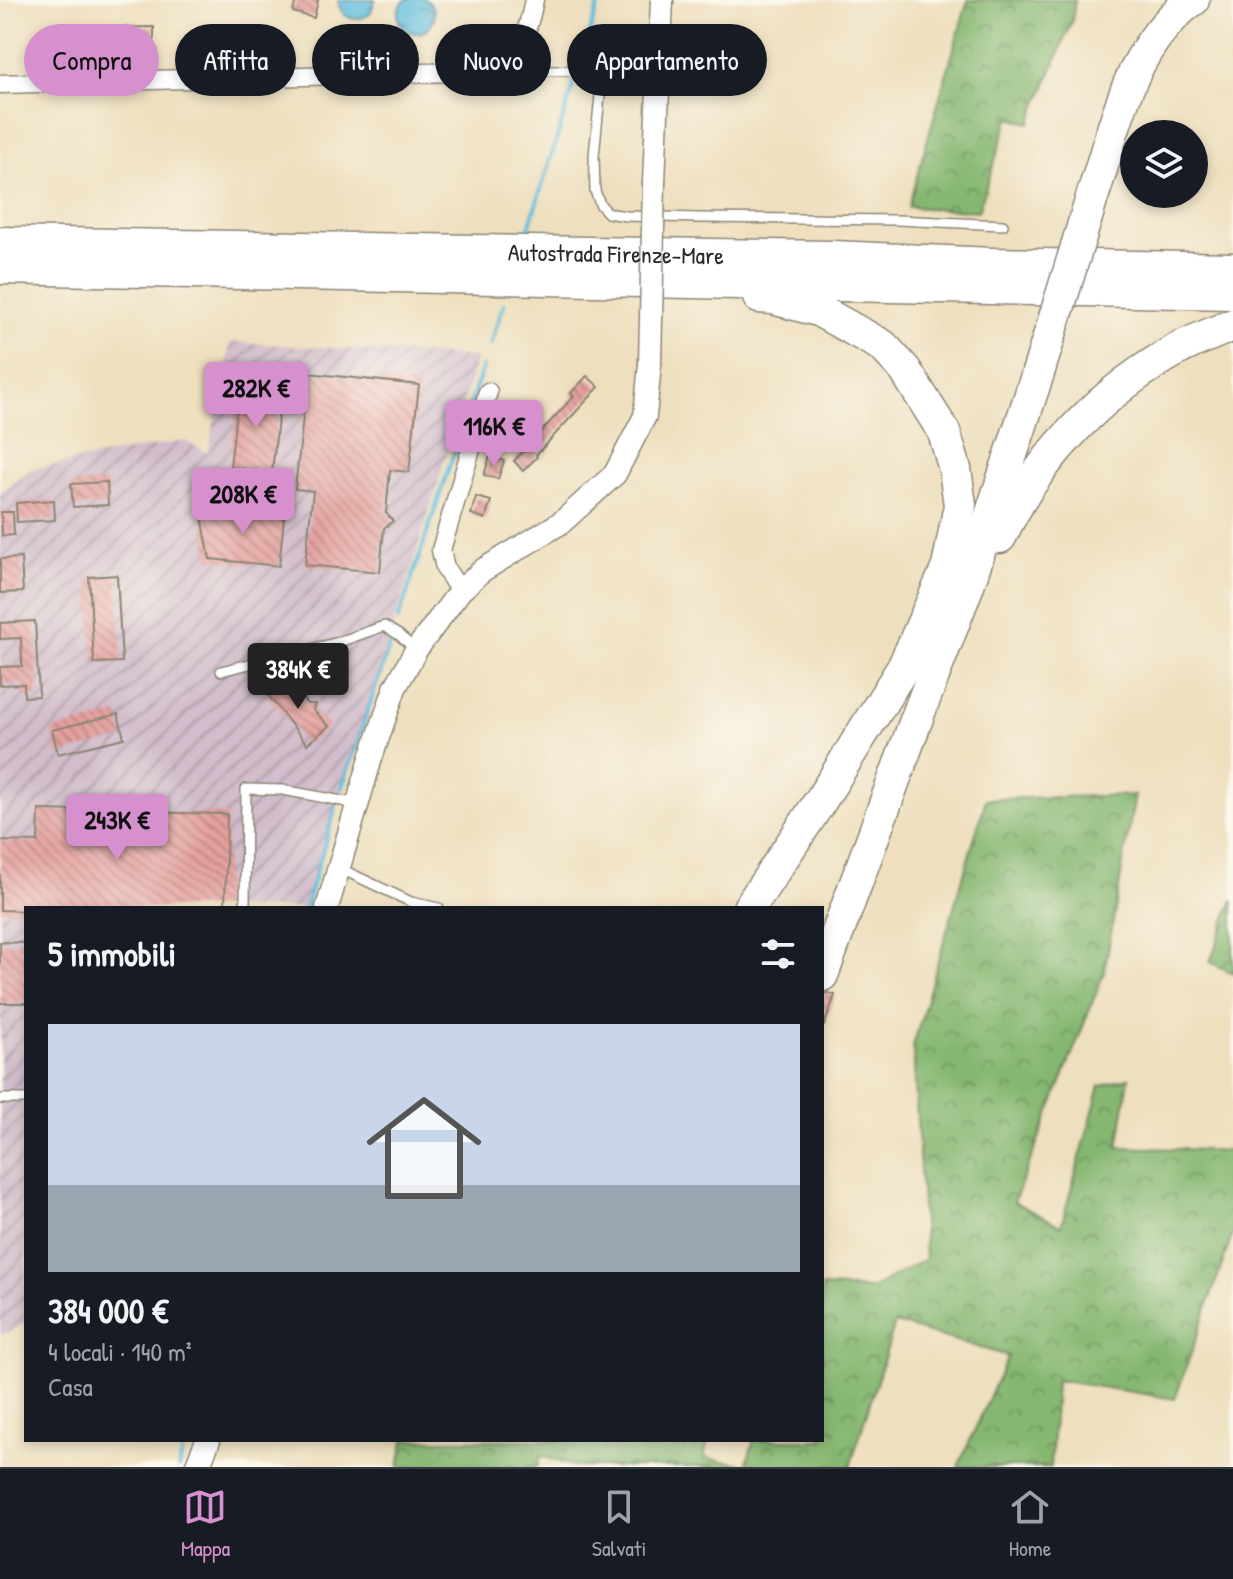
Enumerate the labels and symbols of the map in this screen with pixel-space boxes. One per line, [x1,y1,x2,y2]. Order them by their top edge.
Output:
street label: Autostrada Firenze-Mare [508,236,725,271]
pin: 282K € [191,362,321,430]
pin: 116K € [429,400,559,468]
pin: 208K € [178,468,308,536]
pin: 384K € [233,643,363,711]
pin: 243K € [52,794,182,862]

